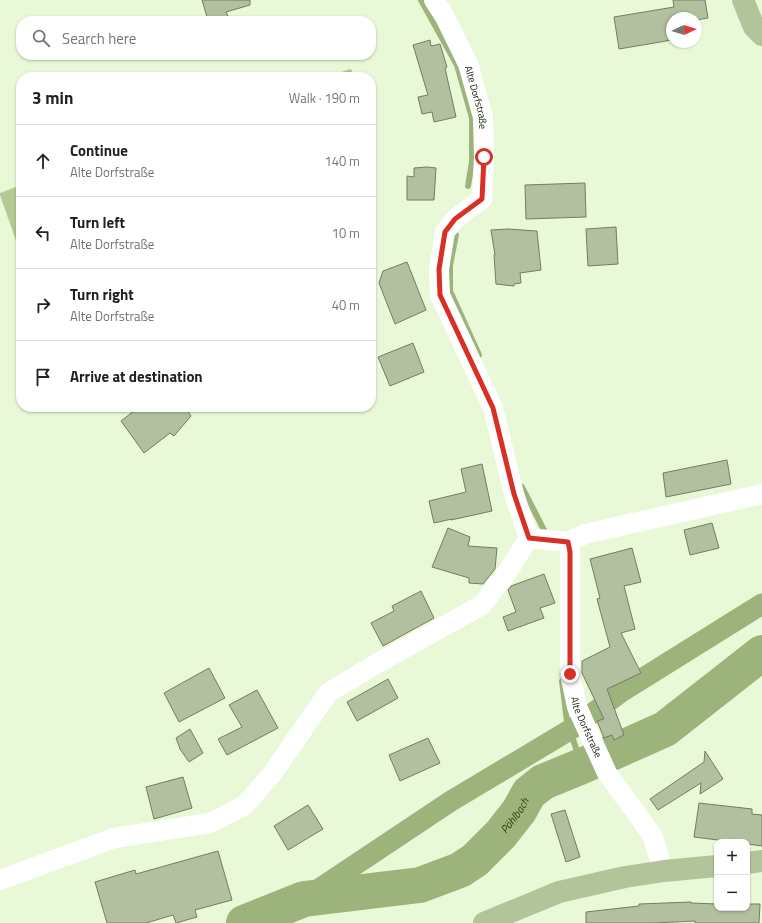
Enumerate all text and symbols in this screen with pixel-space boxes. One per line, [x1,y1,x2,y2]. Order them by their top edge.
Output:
north arrow [666,12,702,48]
search box [16,16,376,60]
icon: search [30,27,52,49]
text: Search here [62,27,136,50]
street label: Alte Dorfstraße [461,64,490,129]
text: 3 min [32,85,73,111]
text: Walk · 190 m [289,88,360,108]
text: Continue [70,139,128,162]
route start [475,148,493,166]
icon: ahead [32,150,54,172]
text: 140 m [324,151,360,171]
text: Alte Dorfstraße [70,162,154,182]
text: Turn left [70,211,125,234]
icon: left [32,222,54,244]
text: 10 m [332,223,360,243]
text: Alte Dorfstraße [70,234,154,254]
text: Turn right [70,283,134,306]
icon: right [32,294,54,316]
text: 40 m [332,295,360,315]
text: Alte Dorfstraße [70,306,154,326]
text: Arrive at destination [70,365,203,388]
icon: arrive [32,366,54,388]
route end [561,665,579,683]
street label: Alte Dorfstraße [567,695,606,760]
water label: Pöhlbach [496,794,533,837]
map controls [714,839,750,911]
button: + [714,839,750,875]
button: − [714,875,750,911]

